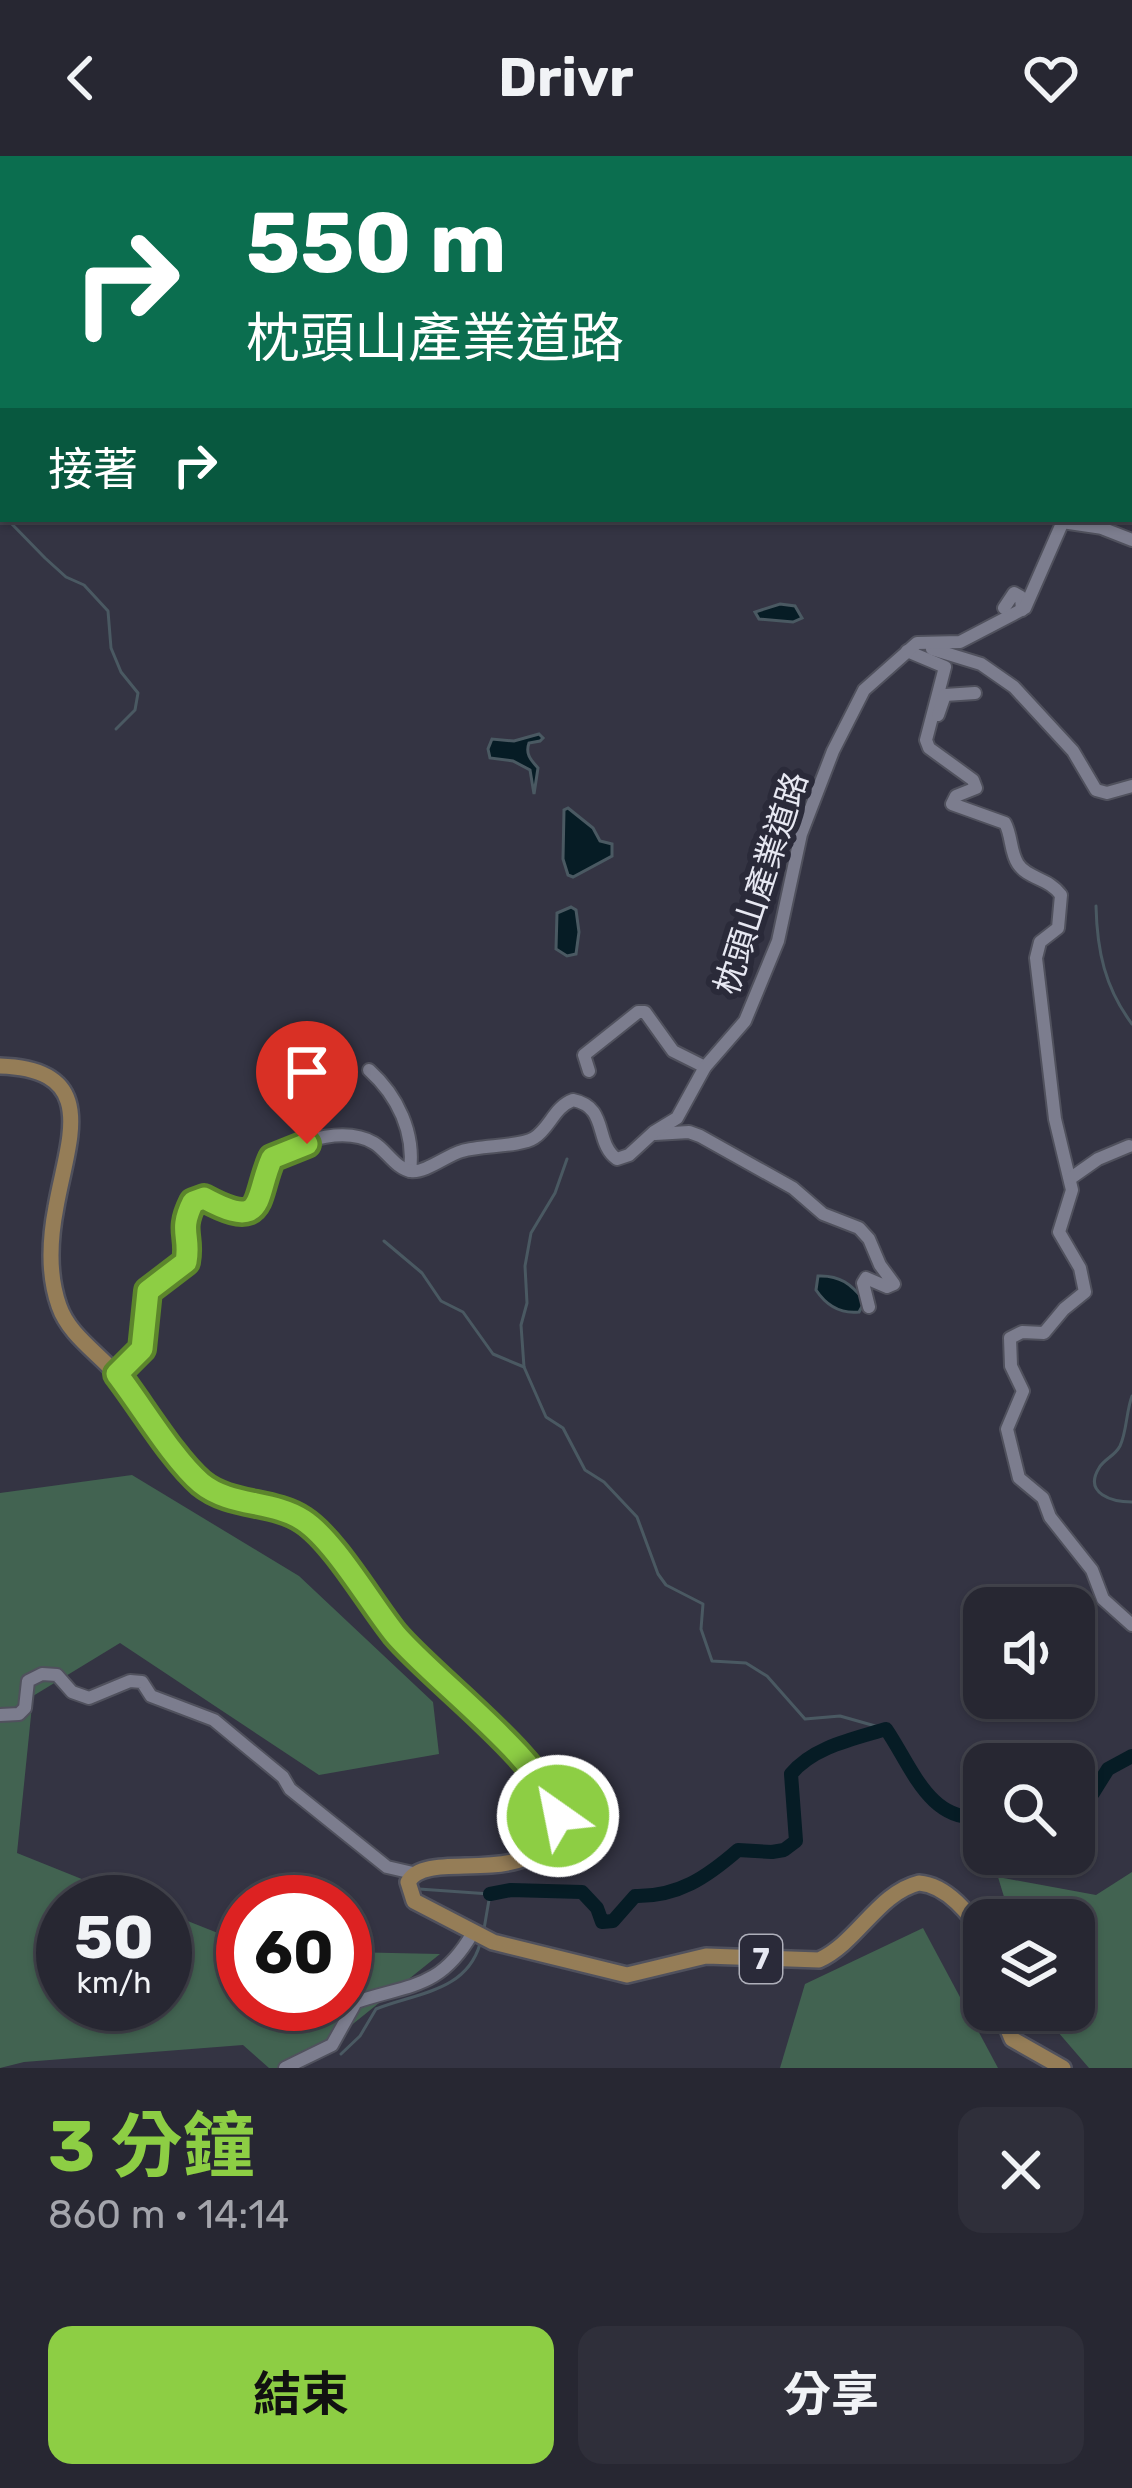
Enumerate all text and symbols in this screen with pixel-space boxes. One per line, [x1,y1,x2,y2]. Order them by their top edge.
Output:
icon: back [48,45,114,111]
icon: heart [1018,45,1084,111]
text: Drivr [498,46,634,110]
text: 550 m [246,193,506,293]
icon: right [48,204,204,360]
text: 枕頭山產業道路 [246,307,624,371]
icon: right [162,432,228,498]
text: 接著 [48,443,138,496]
street label: 枕頭山產業道路 [707,767,815,999]
pin [256,1021,358,1144]
icon: arrive [274,1039,340,1105]
map controls [963,1587,1095,2031]
button: sound [963,1587,1095,1719]
button: search [963,1743,1095,1875]
position arrow [495,1753,621,1879]
speed limit sign: 60 [216,1875,372,2031]
button: layers [963,1899,1095,2031]
text: 50 [74,1902,154,1973]
road number: 7 [740,1935,782,1983]
text: km/h [77,1965,151,2001]
text: 3 分鐘 [48,2104,255,2189]
button: close [958,2107,1084,2233]
text: 860 m · 14:14 [48,2192,289,2238]
button: 結束 [48,2326,554,2464]
button: 分享 [578,2326,1084,2464]

